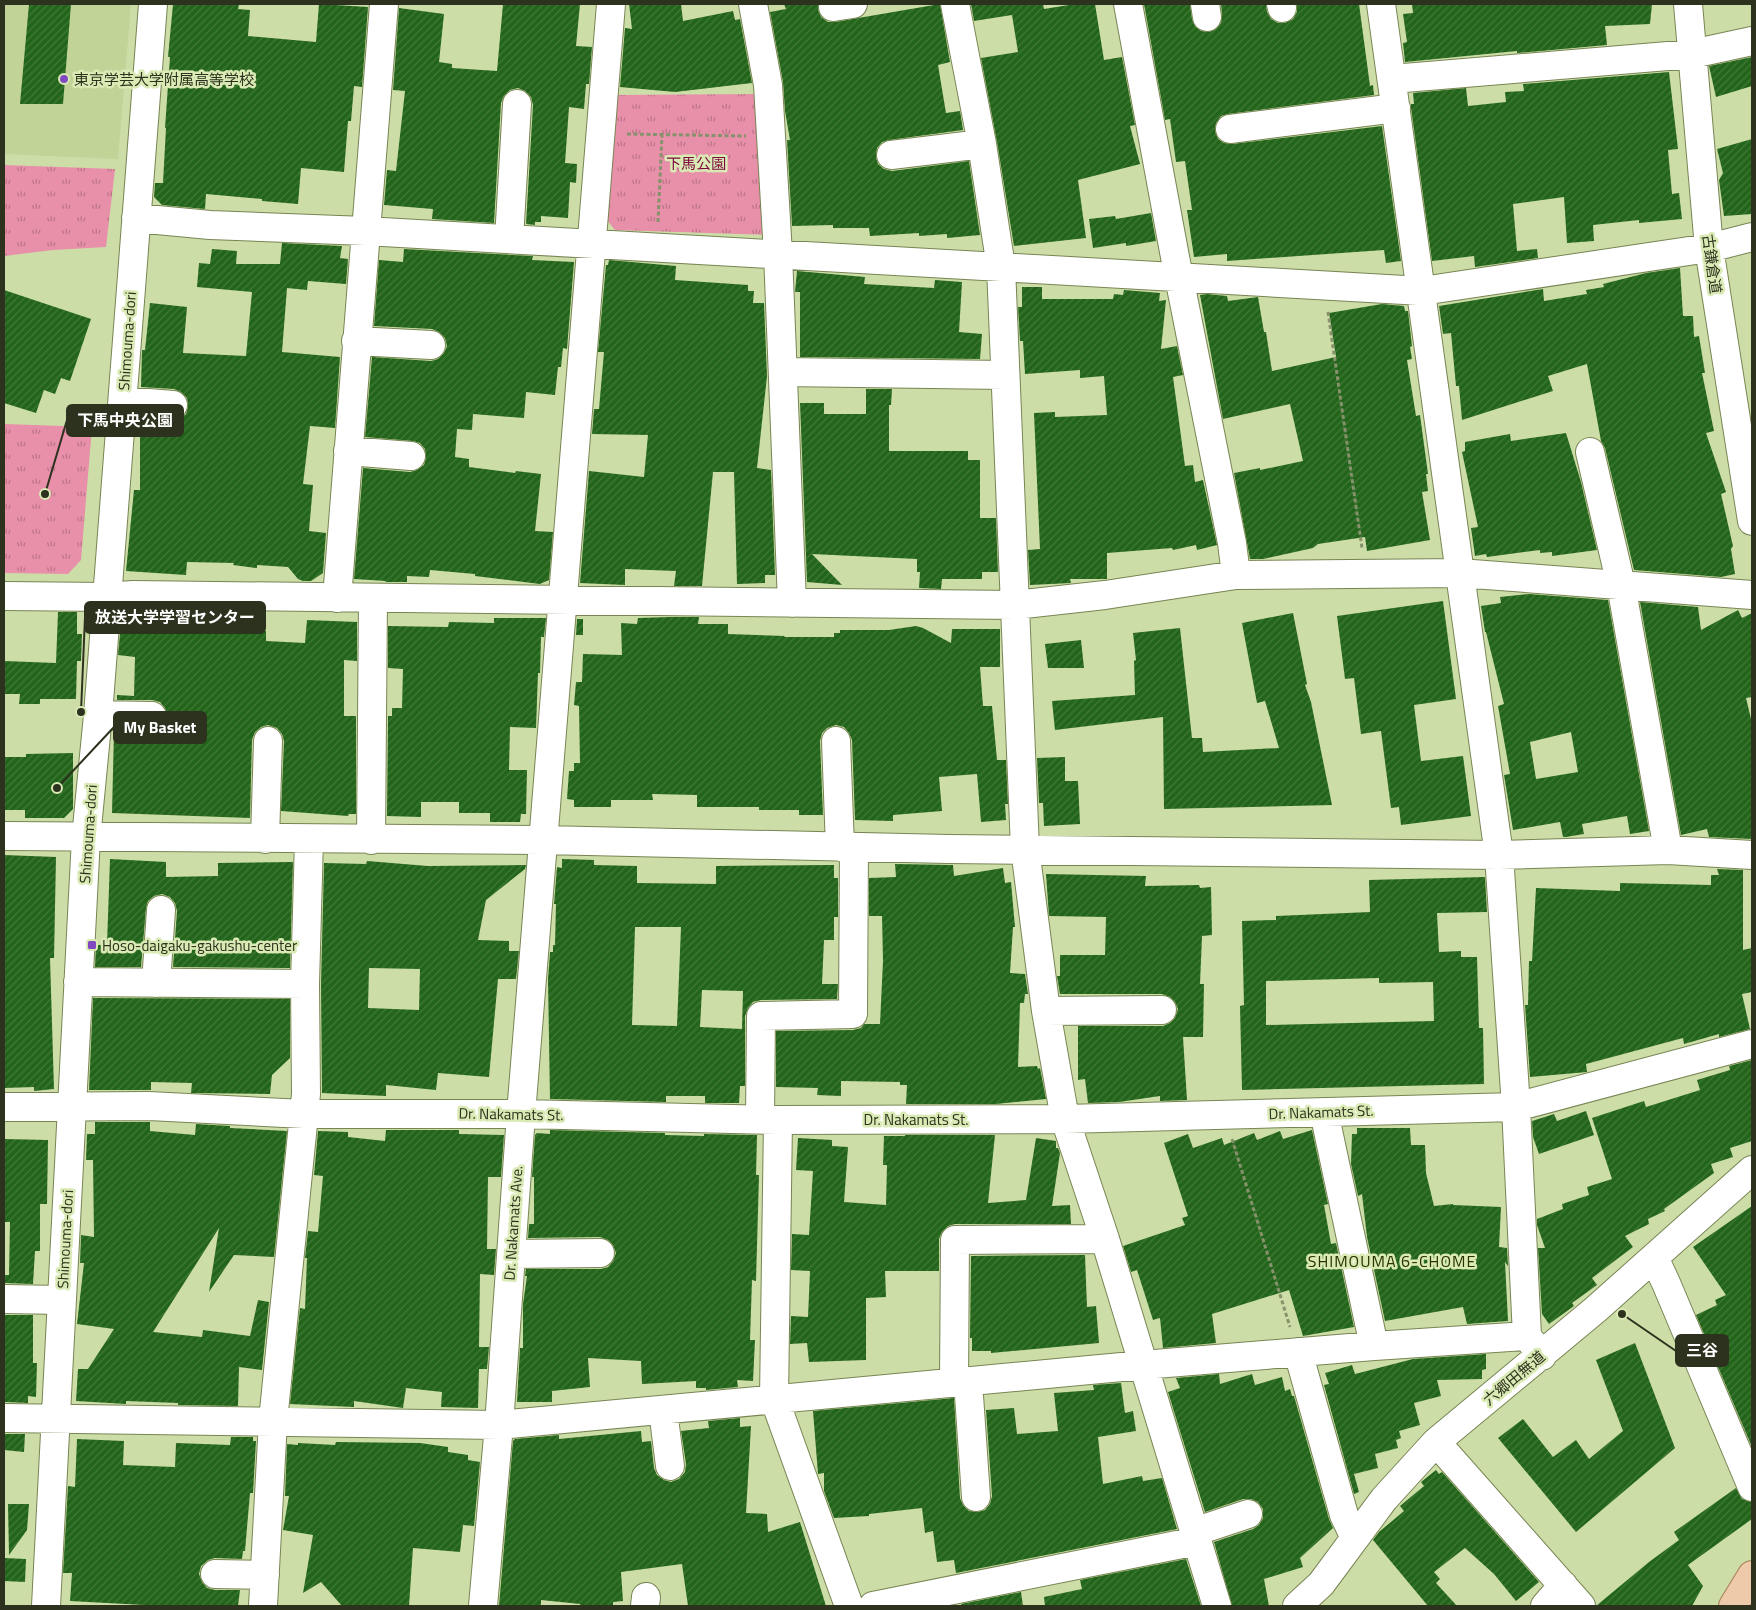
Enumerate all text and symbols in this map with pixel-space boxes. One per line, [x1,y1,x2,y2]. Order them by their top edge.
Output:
place label: 東京学芸大学附属高等学校 [74,68,254,91]
marker: 東京学芸大学附属高等学校 [58,73,70,85]
park label: 下馬公園 [666,152,726,175]
street label: 古鎌倉道 [1696,233,1728,295]
street label: Shimouma-dori [112,291,142,391]
callout: 下馬中央公園 [67,405,183,436]
text: 下馬中央公園 [77,408,173,432]
callout: 放送大学学習センター [85,602,265,633]
text: 放送大学学習センター [95,605,255,629]
callout: My Basket [114,712,206,743]
text: My Basket [124,715,197,739]
street label: Shimouma-dori [73,784,103,884]
place label: Hoso-daigaku-gakushu-center [102,934,297,957]
marker: Hoso-daigaku-gakushu-center [86,939,98,951]
street label: Dr. Nakamats St. [1268,1099,1374,1125]
street label: Dr. Nakamats St. [458,1102,564,1126]
street label: Dr. Nakamats St. [864,1108,969,1131]
street label: Dr. Nakamats Ave. [498,1165,528,1281]
street label: Shimouma-dori [51,1189,79,1289]
district label: SHIMOUMA 6-CHOME [1308,1249,1476,1273]
callout: 三谷 [1676,1335,1728,1366]
text: 三谷 [1686,1338,1718,1362]
street label: 六郷田無道 [1478,1345,1550,1411]

